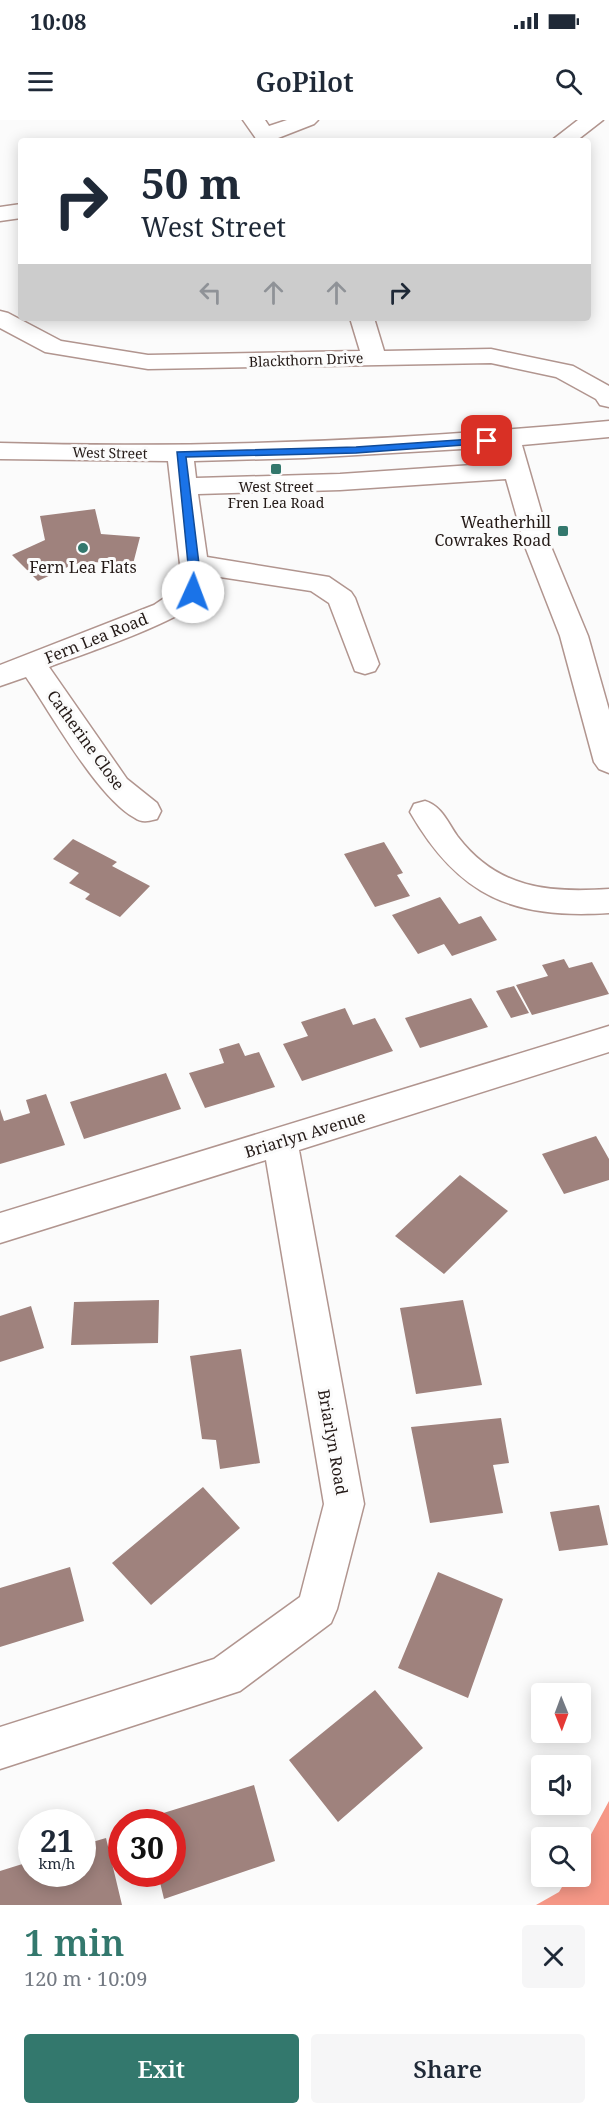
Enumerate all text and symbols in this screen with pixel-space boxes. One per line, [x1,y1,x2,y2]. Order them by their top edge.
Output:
text: 10:08 [30,6,86,36]
text: GoPilot [255,63,354,100]
icon: menu [24,65,57,98]
icon: search [552,65,585,98]
text: 50 m [141,154,241,211]
icon: right [42,162,120,240]
text: West Street [141,208,286,245]
icon: left [194,276,227,309]
icon: ahead [257,276,290,309]
icon: ahead [320,276,353,309]
icon: right [383,276,416,309]
street label: Blackthorn Drive [248,348,364,371]
pin [461,415,512,466]
icon: arrive [470,424,503,457]
street label: West Street [72,442,148,463]
marker: West Street Fren Lea Road [269,462,283,476]
place label: West Street Fren Lea Road [228,477,325,512]
place label: Weatherhill Cowrakes Road [434,511,551,551]
marker: Weatherhill Cowrakes Road [556,524,570,538]
marker: Fern Lea Flats [76,541,90,555]
place label: Fern Lea Flats [29,556,137,578]
position arrow [161,560,225,624]
street label: Fern Lea Road [41,607,151,669]
street label: Catherine Close [42,686,130,794]
street label: Briarlyn Avenue [242,1105,368,1163]
street label: Briarlyn Road [313,1388,353,1497]
north arrow [531,1683,591,1743]
map controls [531,1683,591,1887]
button: sound [531,1755,591,1815]
speed limit sign: 30 [108,1809,186,1887]
text: 21 [40,1820,74,1861]
button: search [531,1827,591,1887]
text: km/h [39,1853,75,1873]
text: 1 min [24,1918,125,1967]
button: close [522,1925,585,1988]
text: 120 m · 10:09 [24,1965,147,1992]
button: Exit [24,2034,299,2103]
button: Share [311,2034,585,2103]

